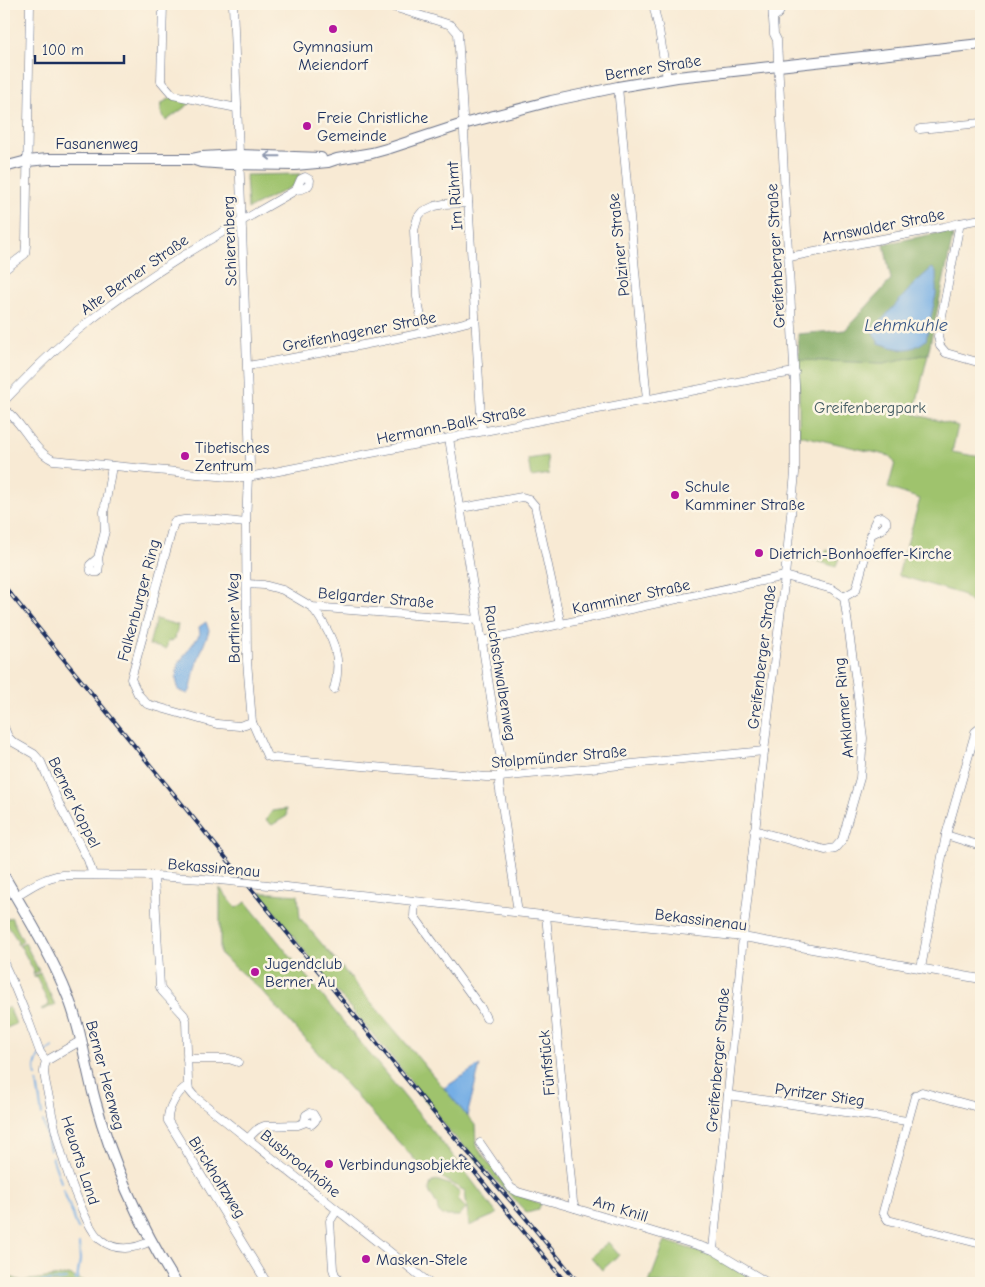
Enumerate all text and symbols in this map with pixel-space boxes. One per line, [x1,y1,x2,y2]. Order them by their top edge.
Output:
marker: Gymnasium Meiendorf [327,23,339,35]
scale bar [35,32,124,64]
place label: Gymnasium Meiendorf [293,38,373,74]
text: 100 m [42,41,84,59]
street label: Berner Straße [604,52,702,84]
place label: Freie Christliche Gemeinde [317,109,428,145]
marker: Freie Christliche Gemeinde [301,120,313,132]
street label: Fasanenweg [56,135,138,153]
one-way arrow [264,151,280,161]
street label: Im Rühmt [444,160,466,231]
street label: Greifenberger Straße [763,183,789,329]
street label: Polziner Straße [605,192,633,297]
street label: Schierenberg [219,195,241,287]
street label: Arnswalder Straße [820,205,946,247]
street label: Alte Berner Straße [77,231,192,319]
street label: Greifenhagener Straße [281,308,438,356]
water label: Lehmkuhle [864,315,948,336]
park label: Greifenbergpark [814,399,926,417]
street label: Hermann-Balk-Straße [375,402,527,448]
place label: Tibetisches Zentrum [195,439,270,475]
marker: Tibetisches Zentrum [179,450,191,462]
place label: Schule Kamminer Straße [685,478,805,514]
marker: Schule Kamminer Straße [669,489,681,501]
street label: Falkenburger Ring [114,537,164,663]
place label: Dietrich-Bonhoeffer-Kirche [769,545,952,563]
marker: Dietrich-Bonhoeffer-Kirche [753,547,765,559]
street label: Bartiner Weg [224,573,244,663]
street label: Kamminer Straße [571,576,692,618]
street label: Belgarder Straße [317,584,435,612]
street label: Greifenberger Straße [744,584,780,730]
street label: Rauchschwalbenweg [480,604,520,742]
street label: Anklamer Ring [831,657,857,759]
street label: Stolpmünder Straße [491,742,628,772]
street label: Berner Koppel [44,754,104,851]
street label: Bekassinenau [167,855,261,881]
street label: Bekassinenau [654,905,748,935]
place label: Jugendclub Berner Au [265,955,342,991]
marker: Jugendclub Berner Au [249,966,261,978]
street label: Greifenberger Straße [703,987,733,1133]
street label: Berner Heerweg [82,1019,128,1132]
street label: Fünfstück [535,1029,559,1096]
street label: Pyritzer Stieg [774,1080,866,1110]
street label: Heuorts Land [57,1114,103,1207]
street label: Busbrookhöhe [257,1126,344,1202]
street label: Birckholtzweg [185,1133,249,1222]
place label: Verbindungsobjekte [339,1156,471,1174]
marker: Verbindungsobjekte [323,1158,335,1170]
street label: Am Knill [591,1192,650,1226]
place label: Masken-Stele [376,1251,468,1269]
marker: Masken-Stele [360,1253,372,1265]

